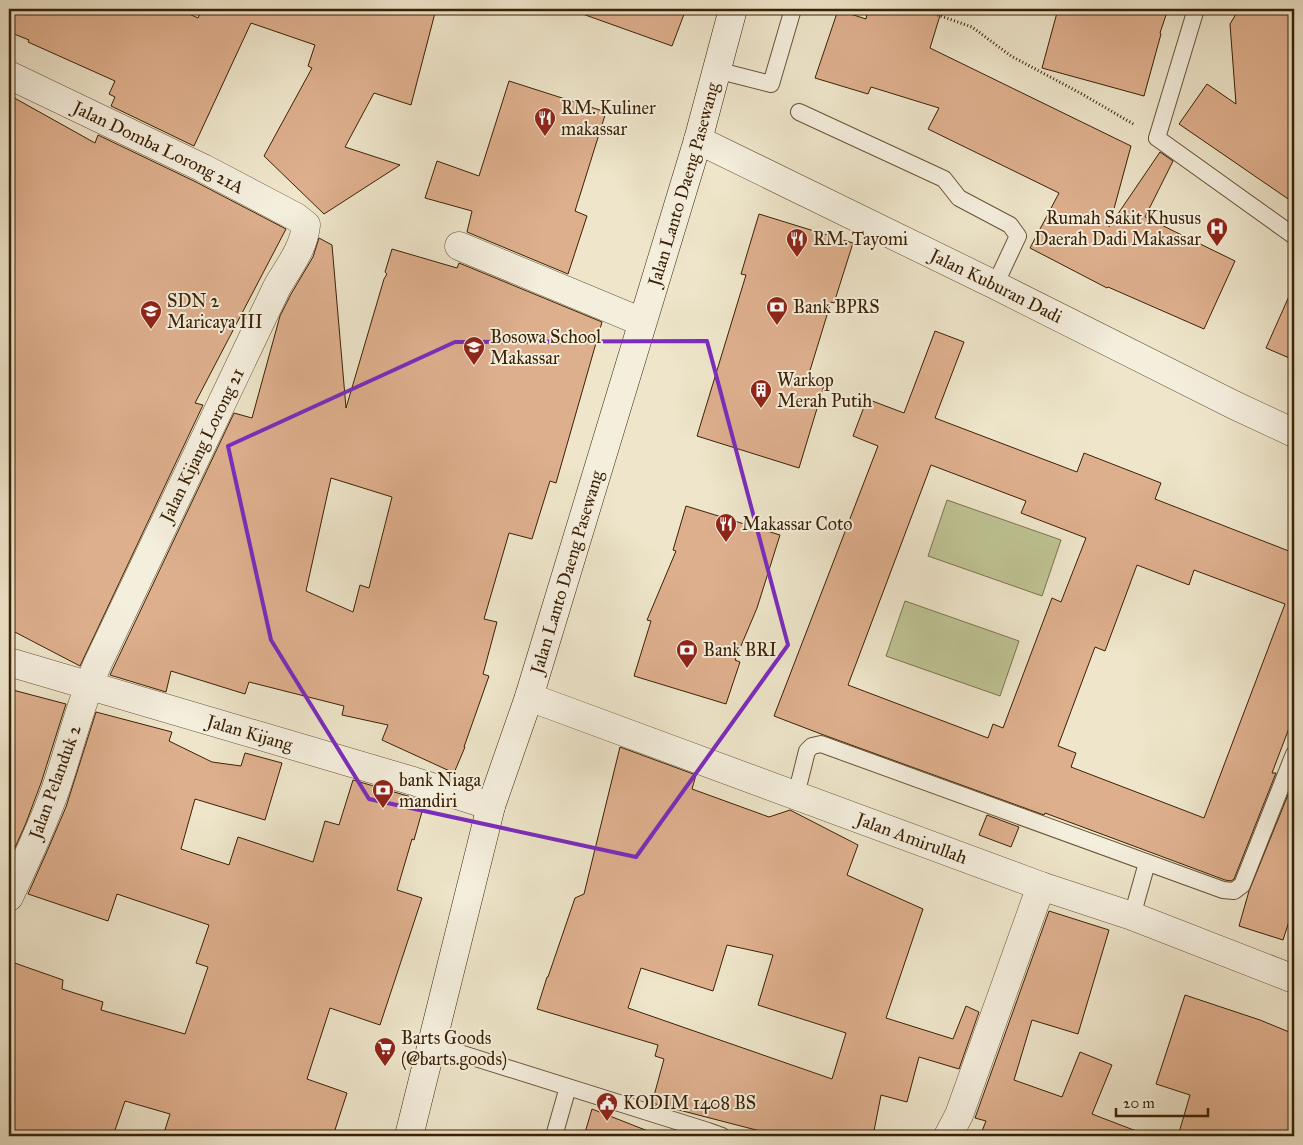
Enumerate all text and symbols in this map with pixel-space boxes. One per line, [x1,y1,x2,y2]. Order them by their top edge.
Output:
street label: Jalan Lanto Daeng Pasewang [643,80,725,291]
street label: Jalan Domba Lorong 21A [67,95,248,199]
place label: RM. Kuliner makassar [561,97,656,140]
restaurant icon: RM. Kuliner makassar [533,106,557,137]
place label: Rumah Sakit Khusus Daerah Dadi Makassar [1034,207,1201,250]
hospital icon: Rumah Sakit Khusus Daerah Dadi Makassar [1205,216,1229,247]
restaurant icon: RM. Tayomi [785,227,809,258]
place label: RM. Tayomi [813,228,908,250]
street label: Jalan Kuburan Dadi [924,243,1066,328]
place label: SDN 2 Maricaya III [167,290,263,333]
bank icon: Bank BPRS [765,295,789,326]
place label: Bank BPRS [793,296,880,318]
school or university icon: SDN 2 Maricaya III [139,299,163,330]
place label: Bosowa School Makassar [490,326,601,369]
school or university icon: Bosowa School Makassar [462,335,486,366]
street label: Jalan Kijang Lorong 21 [154,364,250,528]
place label: Warkop Merah Putih [777,369,872,412]
building icon: Warkop Merah Putih [749,378,773,409]
street label: Jalan Lanto Daeng Pasewang [525,467,609,679]
restaurant icon: Makassar Coto [714,512,738,543]
place label: Makassar Coto [742,513,853,535]
bank icon: Bank BRI [675,638,699,669]
place label: Bank BRI [703,639,777,661]
street label: Jalan Kijang [202,709,296,757]
street label: Jalan Pelanduk 2 [23,722,87,844]
place label: bank Niaga mandiri [399,769,481,812]
bank icon: bank Niaga mandiri [371,778,395,809]
street label: Jalan Amirullah [851,807,970,869]
place label: Barts Goods (@barts.goods) [401,1027,507,1071]
supermarket icon: Barts Goods (@barts.goods) [373,1036,397,1067]
scale bar [1116,1085,1208,1117]
public building icon: KODIM 1408 BS [595,1091,619,1122]
place label: KODIM 1408 BS [623,1092,756,1114]
text: 20 m [1123,1094,1155,1112]

